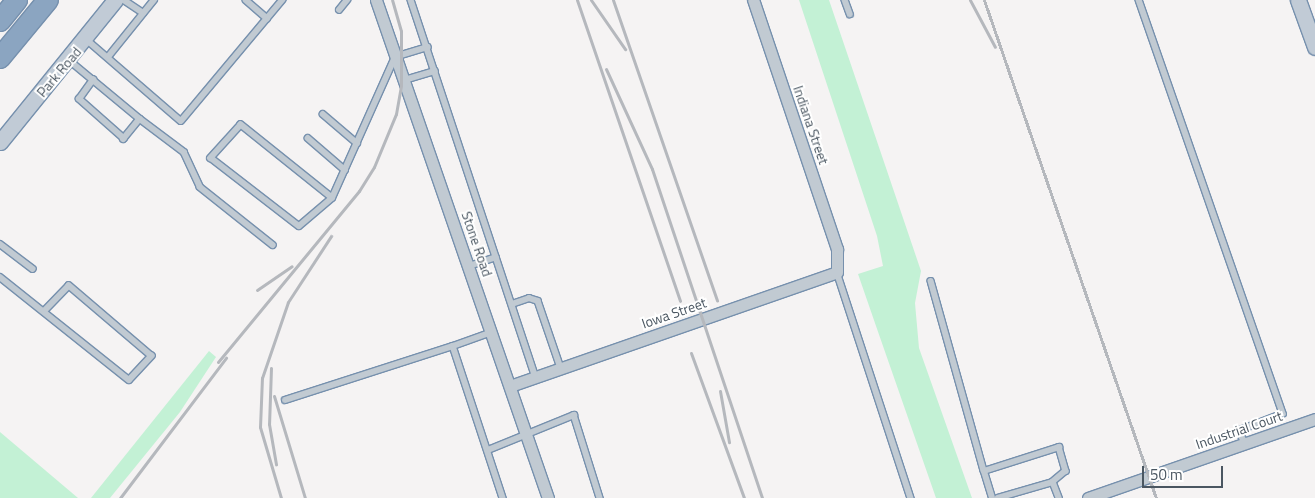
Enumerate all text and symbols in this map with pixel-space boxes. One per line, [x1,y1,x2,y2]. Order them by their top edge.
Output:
street label: Park Road [33,44,85,100]
street label: Indiana Street [790,83,832,167]
street label: Stone Road [458,209,496,279]
street label: Iowa Street [639,294,709,332]
street label: Industrial Court [1193,407,1285,453]
scale bar [1145,456,1226,488]
text: 50 m [1150,463,1183,486]

